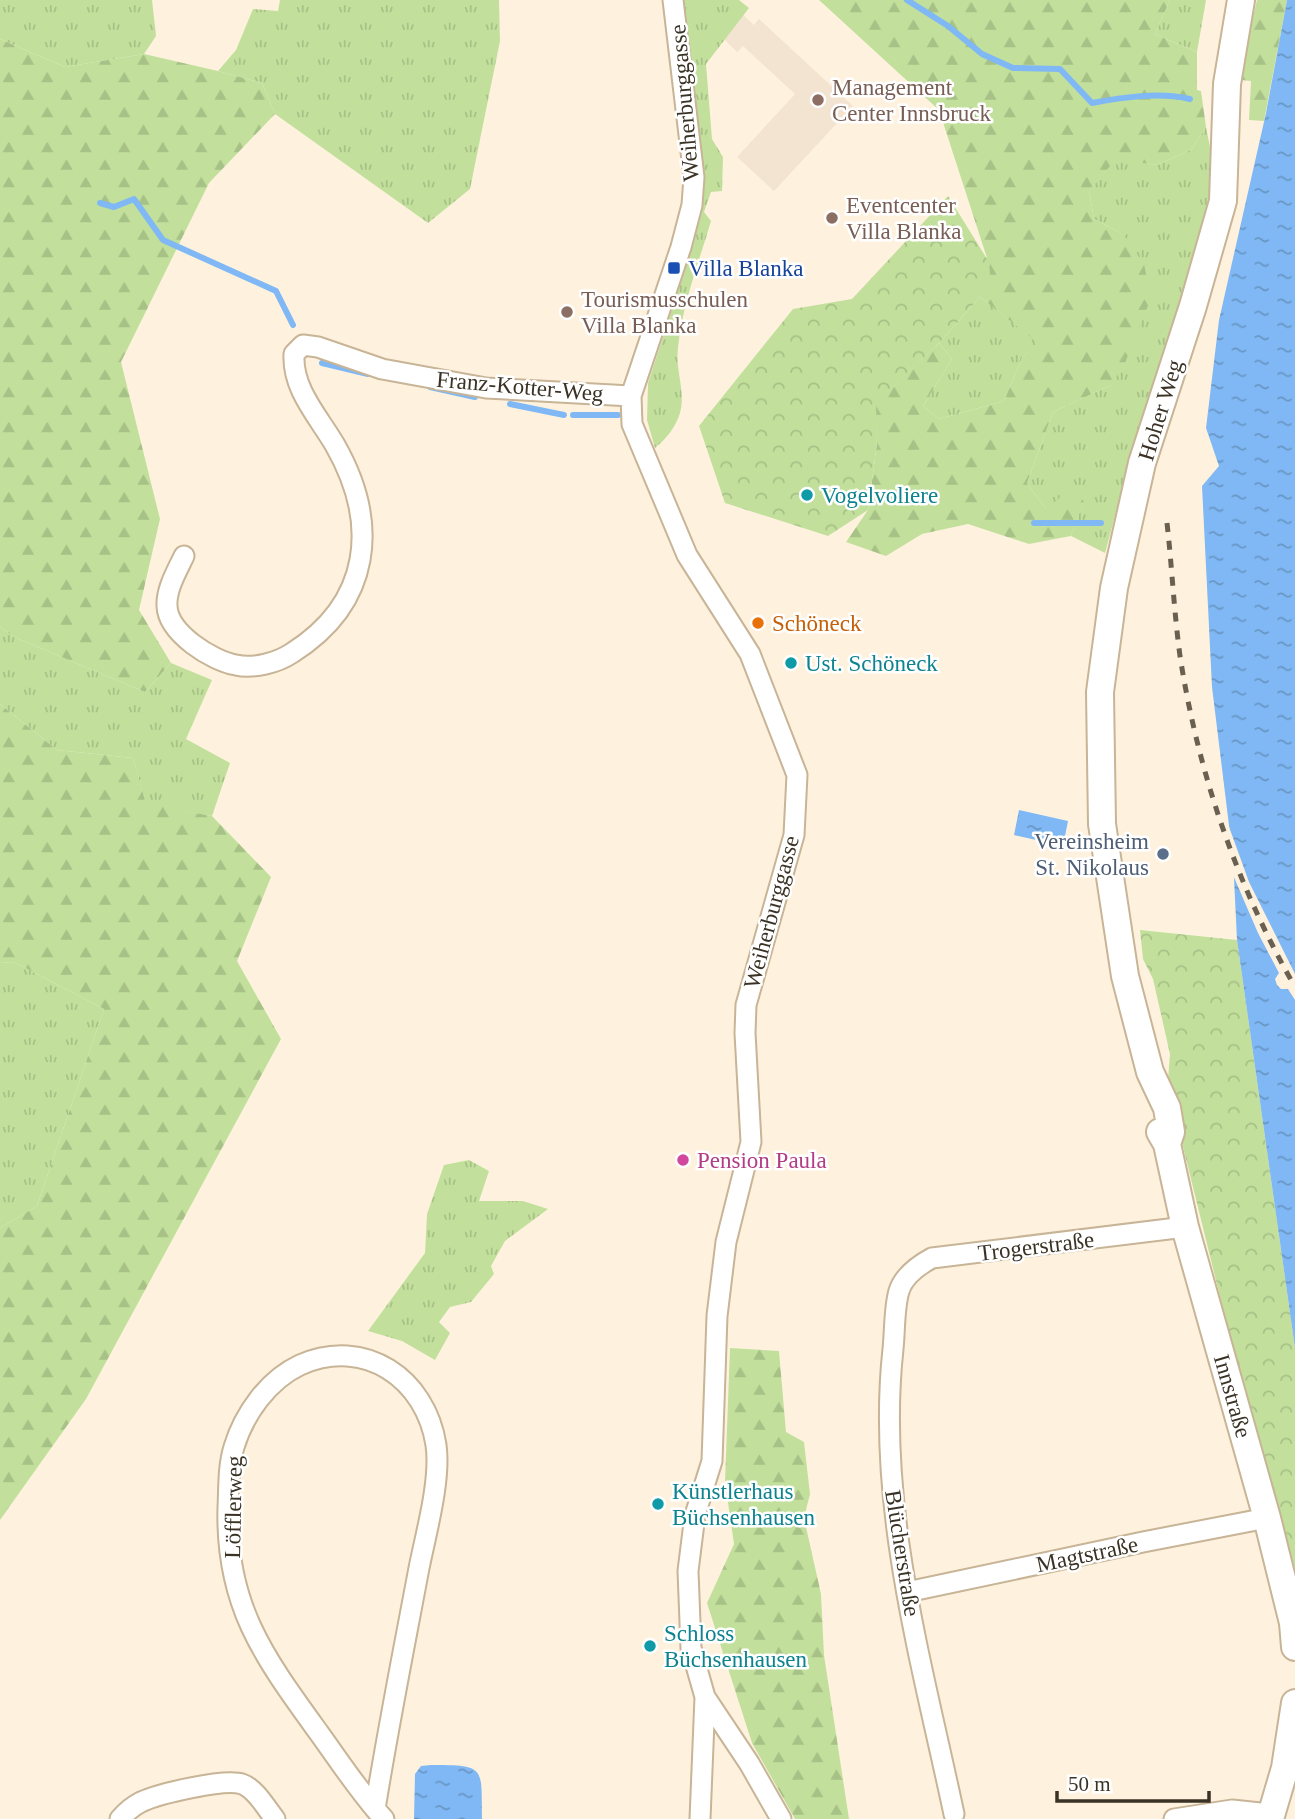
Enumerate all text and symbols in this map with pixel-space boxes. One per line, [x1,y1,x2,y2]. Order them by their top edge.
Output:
street label: Weiherburggasse [665,23,704,182]
place label: Management Center Innsbruck [832,75,992,126]
marker: Management Center Innsbruck [810,92,826,108]
place label: Eventcenter Villa Blanka [846,193,962,244]
marker: Eventcenter Villa Blanka [824,210,840,226]
place label: Villa Blanka [688,256,804,281]
marker: Villa Blanka [666,260,682,276]
place label: Tourismusschulen Villa Blanka [581,287,749,338]
marker: Tourismusschulen Villa Blanka [559,304,575,320]
street label: Hoher Weg [1133,356,1188,464]
street label: Franz-Kotter-Weg [435,367,605,406]
place label: Vogelvoliere [821,483,938,508]
marker: Vogelvoliere [799,487,815,503]
place label: Schöneck [772,611,862,636]
marker: Schöneck [750,615,766,631]
place label: Ust. Schöneck [805,651,938,676]
marker: Ust. Schöneck [783,655,799,671]
place label: Vereinsheim St. Nikolaus [1034,829,1149,880]
street label: Weiherburggasse [739,833,804,991]
marker: Vereinsheim St. Nikolaus [1155,846,1171,862]
place label: Pension Paula [697,1148,827,1173]
marker: Pension Paula [675,1152,691,1168]
street label: Trogerstraße [977,1227,1095,1266]
street label: Innstraße [1209,1352,1256,1441]
street label: Löfflerweg [220,1455,247,1559]
place label: Künstlerhaus Büchsenhausen [672,1479,816,1530]
street label: Blücherstraße [880,1488,925,1618]
marker: Künstlerhaus Büchsenhausen [650,1496,666,1512]
street label: Magtstraße [1034,1532,1140,1577]
place label: Schloss Büchsenhausen [664,1621,808,1672]
marker: Schloss Büchsenhausen [642,1638,658,1654]
scale bar [1057,1759,1209,1803]
text: 50 m [1068,1772,1111,1796]

